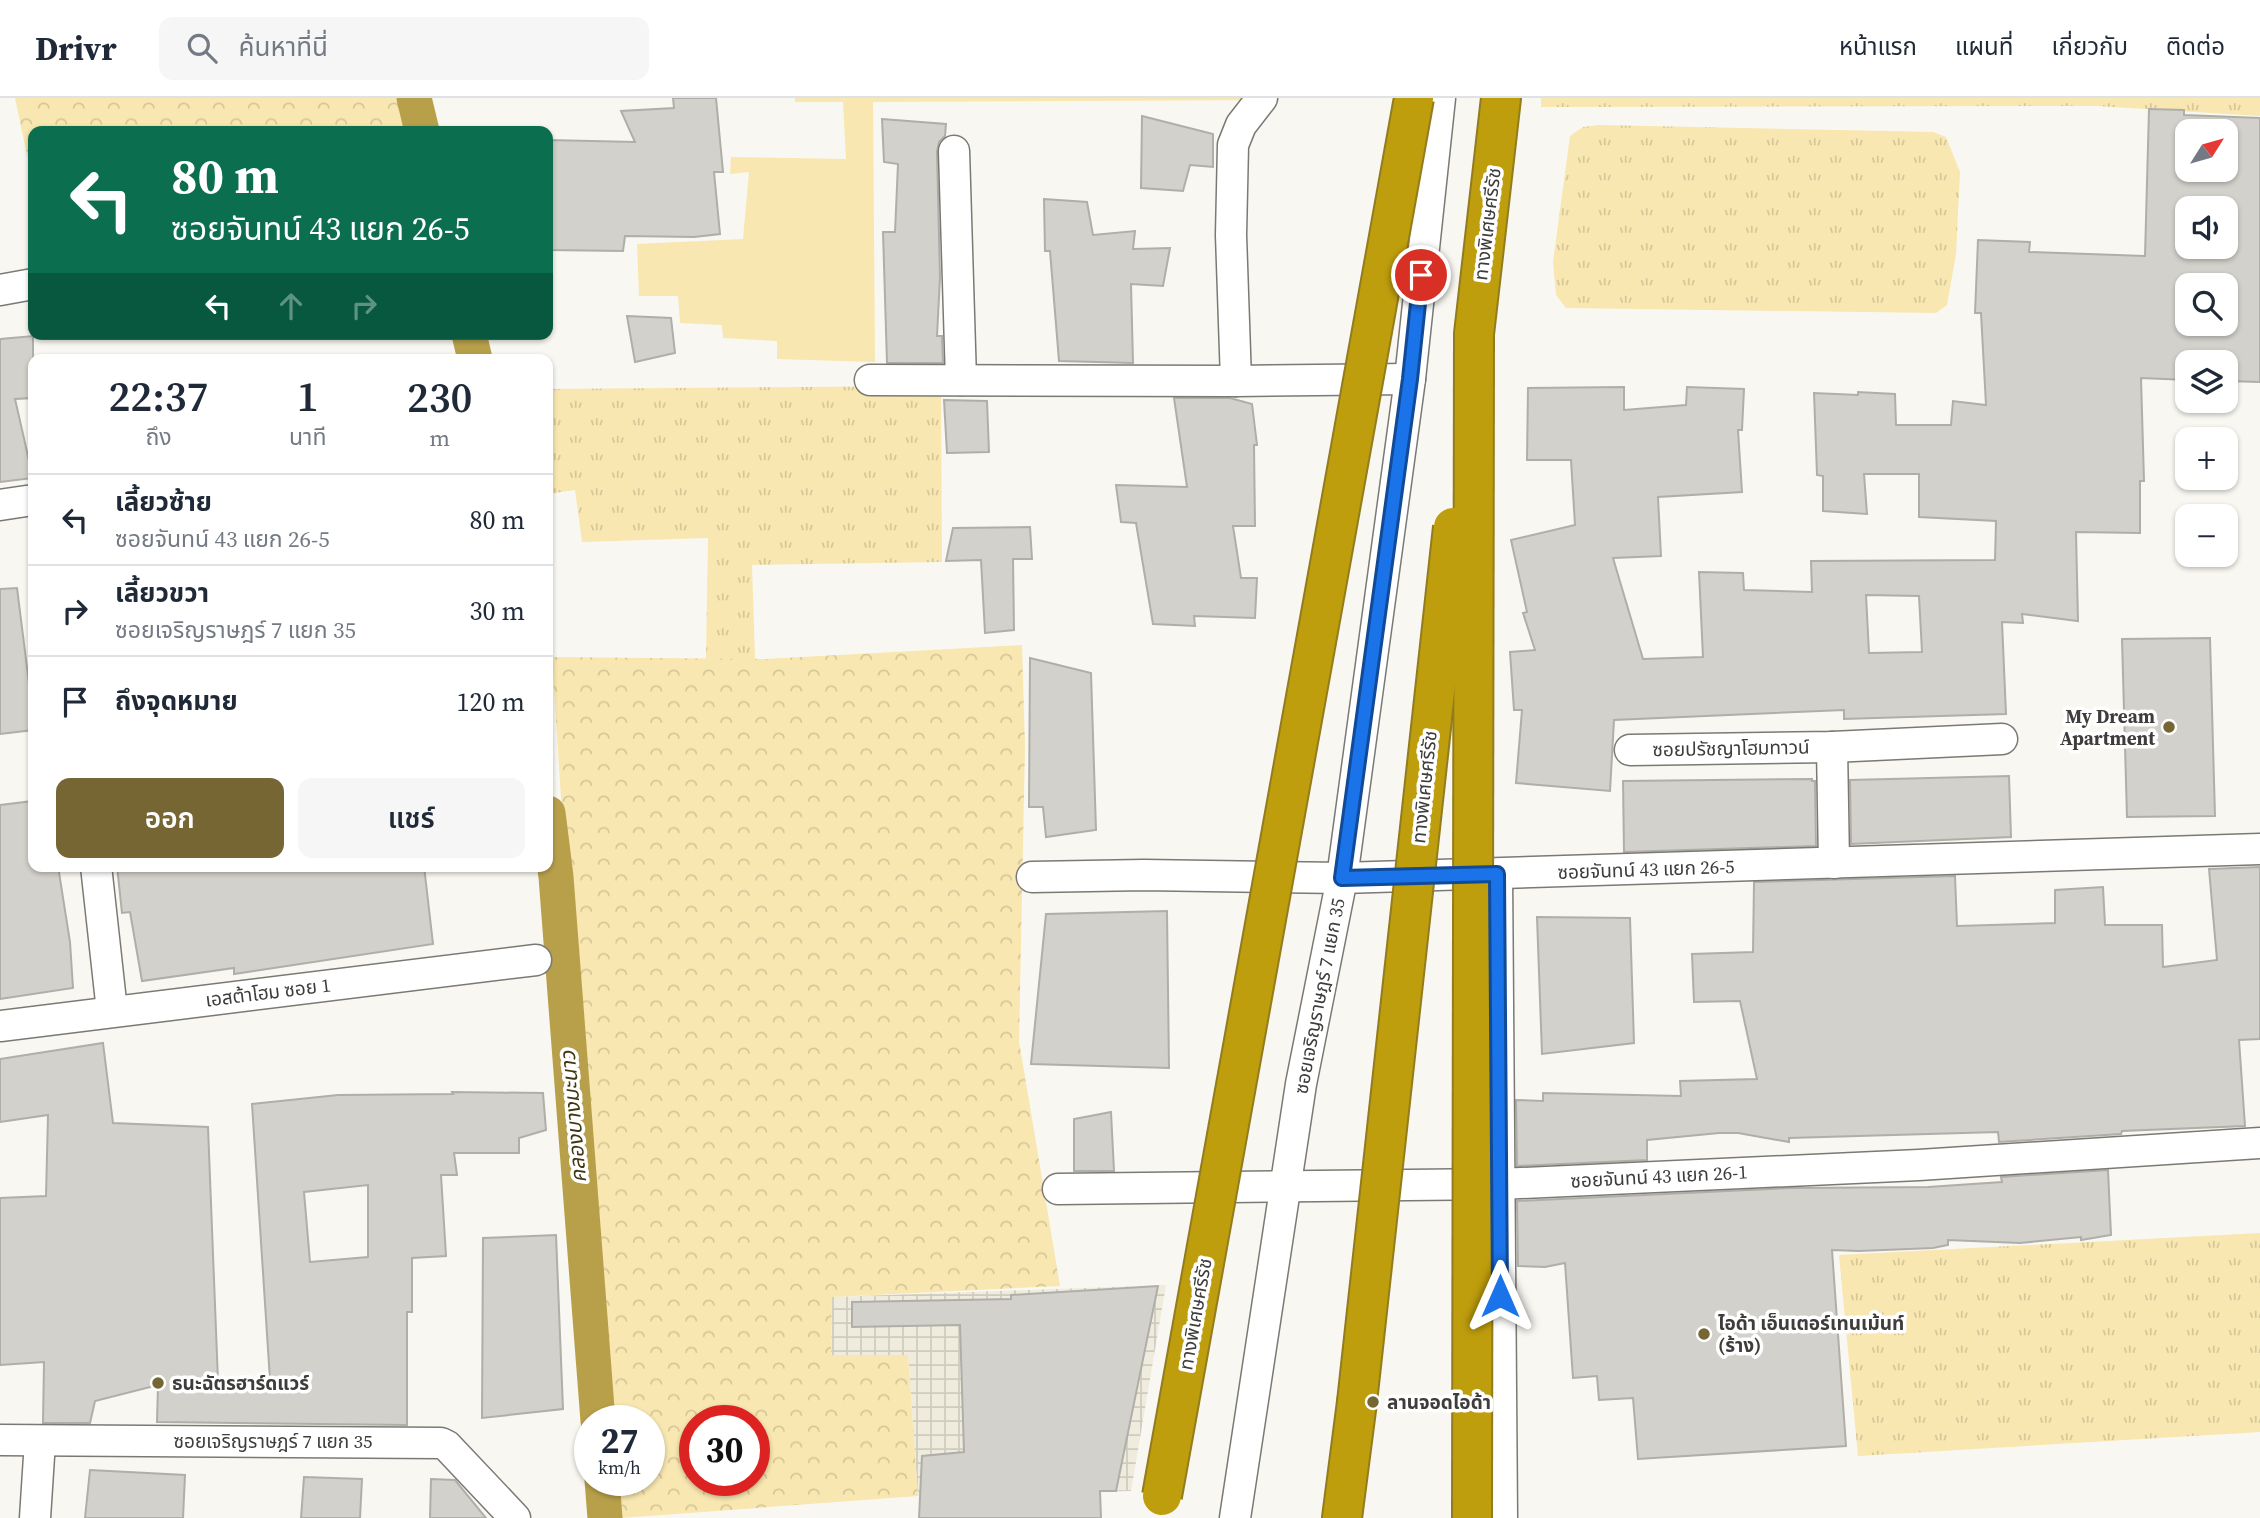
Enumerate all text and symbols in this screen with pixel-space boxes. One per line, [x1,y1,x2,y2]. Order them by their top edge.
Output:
search box [159,17,649,80]
text: Drivr [35,26,117,71]
icon: search [183,29,221,67]
text: ค้นหาที่นี่ [239,29,328,65]
text: หน้าแรก [1839,30,1917,63]
text: แผนที่ [1955,30,2013,63]
text: เกี่ยวกับ [2051,30,2128,63]
text: ติดต่อ [2166,30,2225,63]
north arrow [2175,119,2238,182]
map controls [2175,119,2238,567]
text: 80 m [171,142,279,209]
icon: left [56,154,147,245]
street label: ทางพิเศษศรีรัช [1467,166,1507,282]
button: sound [2175,196,2238,259]
text: ซอยจันทน์ 43 แยก 26-5 [171,207,470,251]
pin [1391,245,1451,305]
icon: arrive [1402,256,1440,294]
button: search [2175,273,2238,336]
icon: left [199,287,237,325]
icon: ahead [272,287,310,325]
icon: right [345,287,383,325]
button: layers [2175,350,2238,413]
text: 22:37 [109,367,208,425]
text: 1 [297,367,319,425]
text: 230 [407,368,472,426]
text: ถึง [145,421,172,453]
text: นาที [289,421,326,453]
text: m [429,422,450,454]
button: + [2175,427,2238,490]
text: เลี้ยวซ้าย [115,484,212,520]
icon: left [56,501,94,539]
text: 80 m [470,502,525,538]
button: − [2175,504,2238,567]
text: ซอยจันทน์ 43 แยก 26-5 [115,523,330,555]
text: เลี้ยวขวา [115,575,209,611]
icon: right [56,592,94,630]
text: 30 m [470,593,525,629]
text: ซอยเจริญราษฎร์ 7 แยก 35 [115,614,356,646]
icon: arrive [56,683,94,721]
text: ถึงจุดหมาย [115,683,238,719]
text: 120 m [457,684,525,720]
place label: My Dream Apartment [2060,703,2155,751]
marker: My Dream Apartment [2161,719,2177,735]
street label: ทางพิเศษศรีรัช [1405,729,1443,845]
street label: ซอยปรัชญาโฮมทาวน์ [1652,734,1810,762]
button: ออก [56,778,284,858]
button: แชร์ [298,778,525,858]
street label: ซอยจันทน์ 43 แยก 26-5 [1557,853,1735,885]
street label: ซอยเจริญราษฎร์ 7 แยก 35 [1287,896,1351,1096]
street label: เอสต้าโฮม ซอย 1 [204,971,332,1013]
water label: คลองบางมะนาว [553,1049,593,1184]
street label: ซอยจันทน์ 43 แยก 26-1 [1570,1158,1748,1194]
street label: ทางพิเศษศรีรัช [1172,1256,1218,1372]
position arrow [1463,1259,1537,1333]
place label: ไอด้า เอ็นเตอร์เทนเม้นท์ (ร้าง) [1718,1310,1904,1358]
marker: ไอด้า เอ็นเตอร์เทนเม้นท์ (ร้าง) [1696,1326,1712,1342]
place label: ธนะฉัตรฮาร์ดแวร์ [172,1370,309,1396]
marker: ธนะฉัตรฮาร์ดแวร์ [150,1375,166,1391]
place label: ลานจอดไอด้า [1387,1389,1491,1415]
marker: ลานจอดไอด้า [1365,1394,1381,1410]
speed limit sign: 30 [679,1405,770,1496]
text: 27 [601,1417,638,1465]
street label: ซอยเจริญราษฎร์ 7 แยก 35 [173,1428,373,1454]
text: km/h [598,1455,641,1480]

